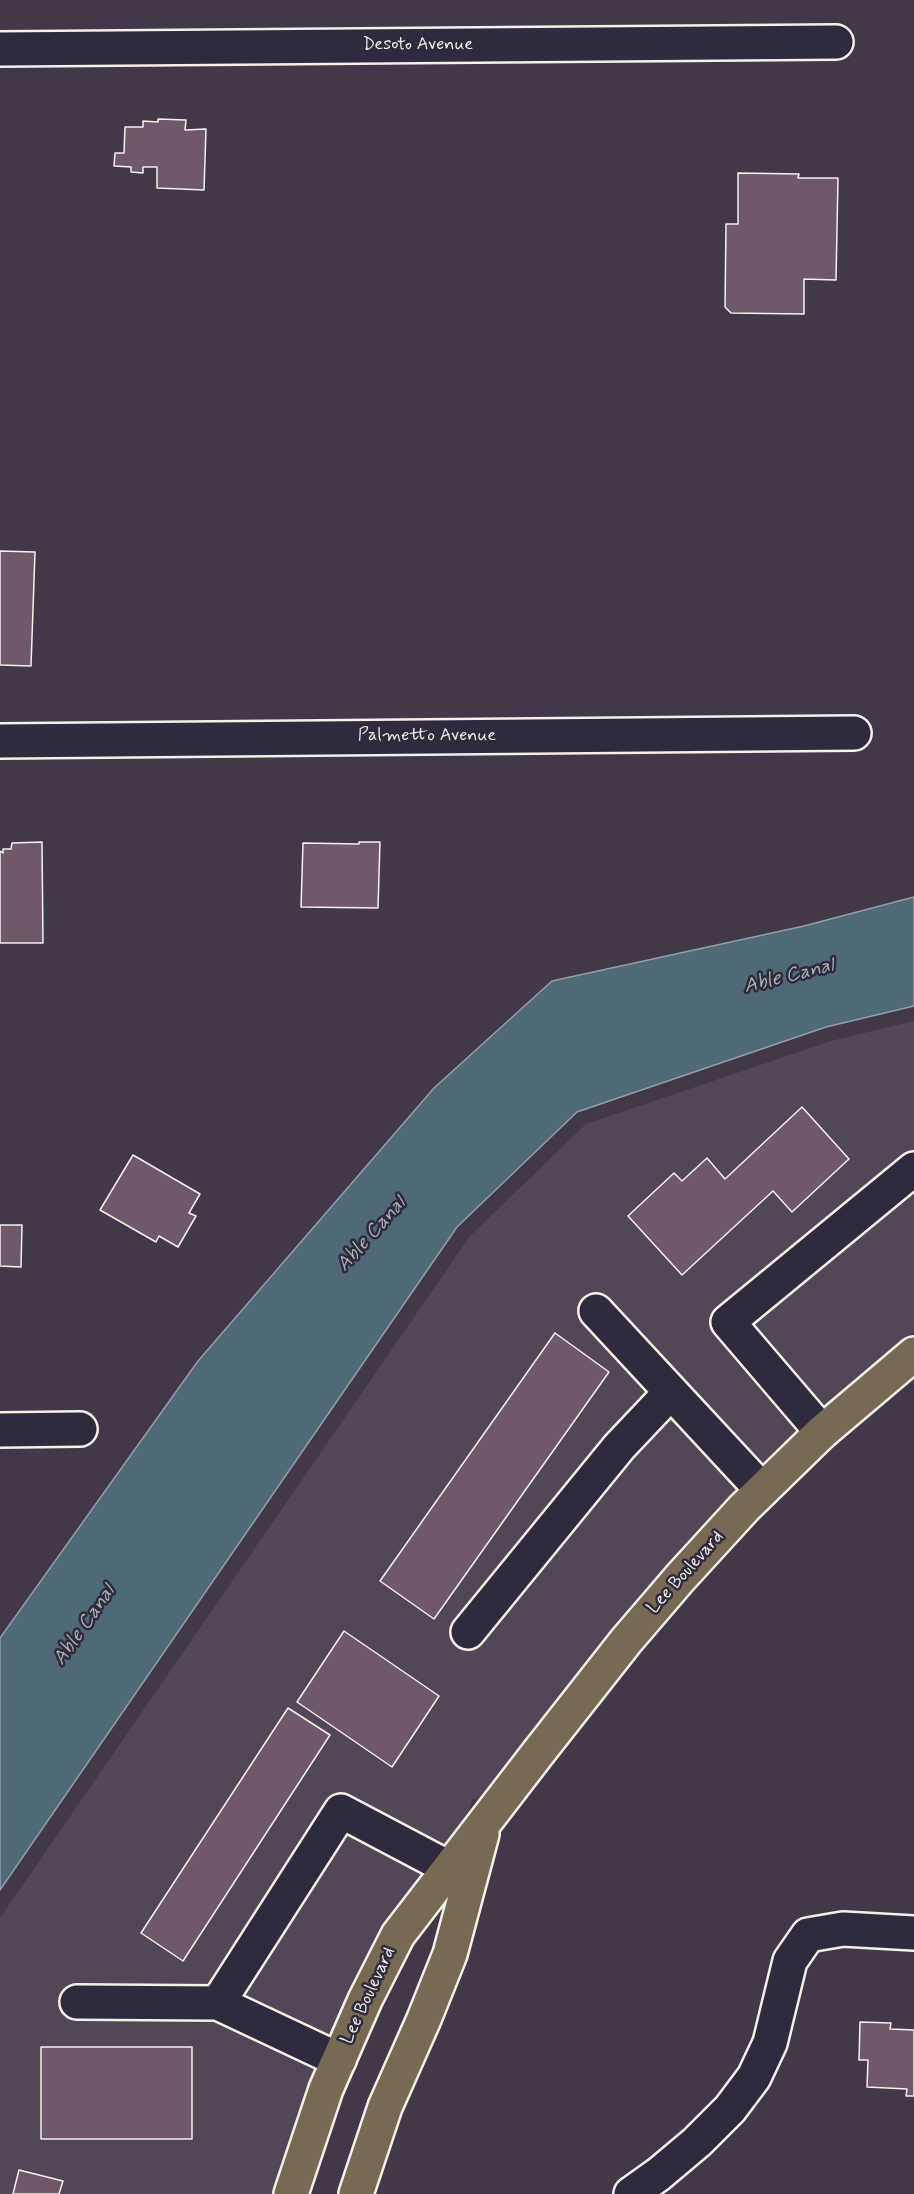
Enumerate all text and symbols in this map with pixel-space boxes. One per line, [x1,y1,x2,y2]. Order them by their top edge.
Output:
street label: Desoto Avenue [363,34,473,56]
street label: Palmetto Avenue [358,725,496,747]
water label: Able Canal [742,954,836,1000]
water label: Able Canal [332,1193,412,1277]
street label: Lee Boulevard [643,1527,729,1619]
water label: Able Canal [49,1582,121,1670]
street label: Lee Boulevard [337,1944,401,2048]

